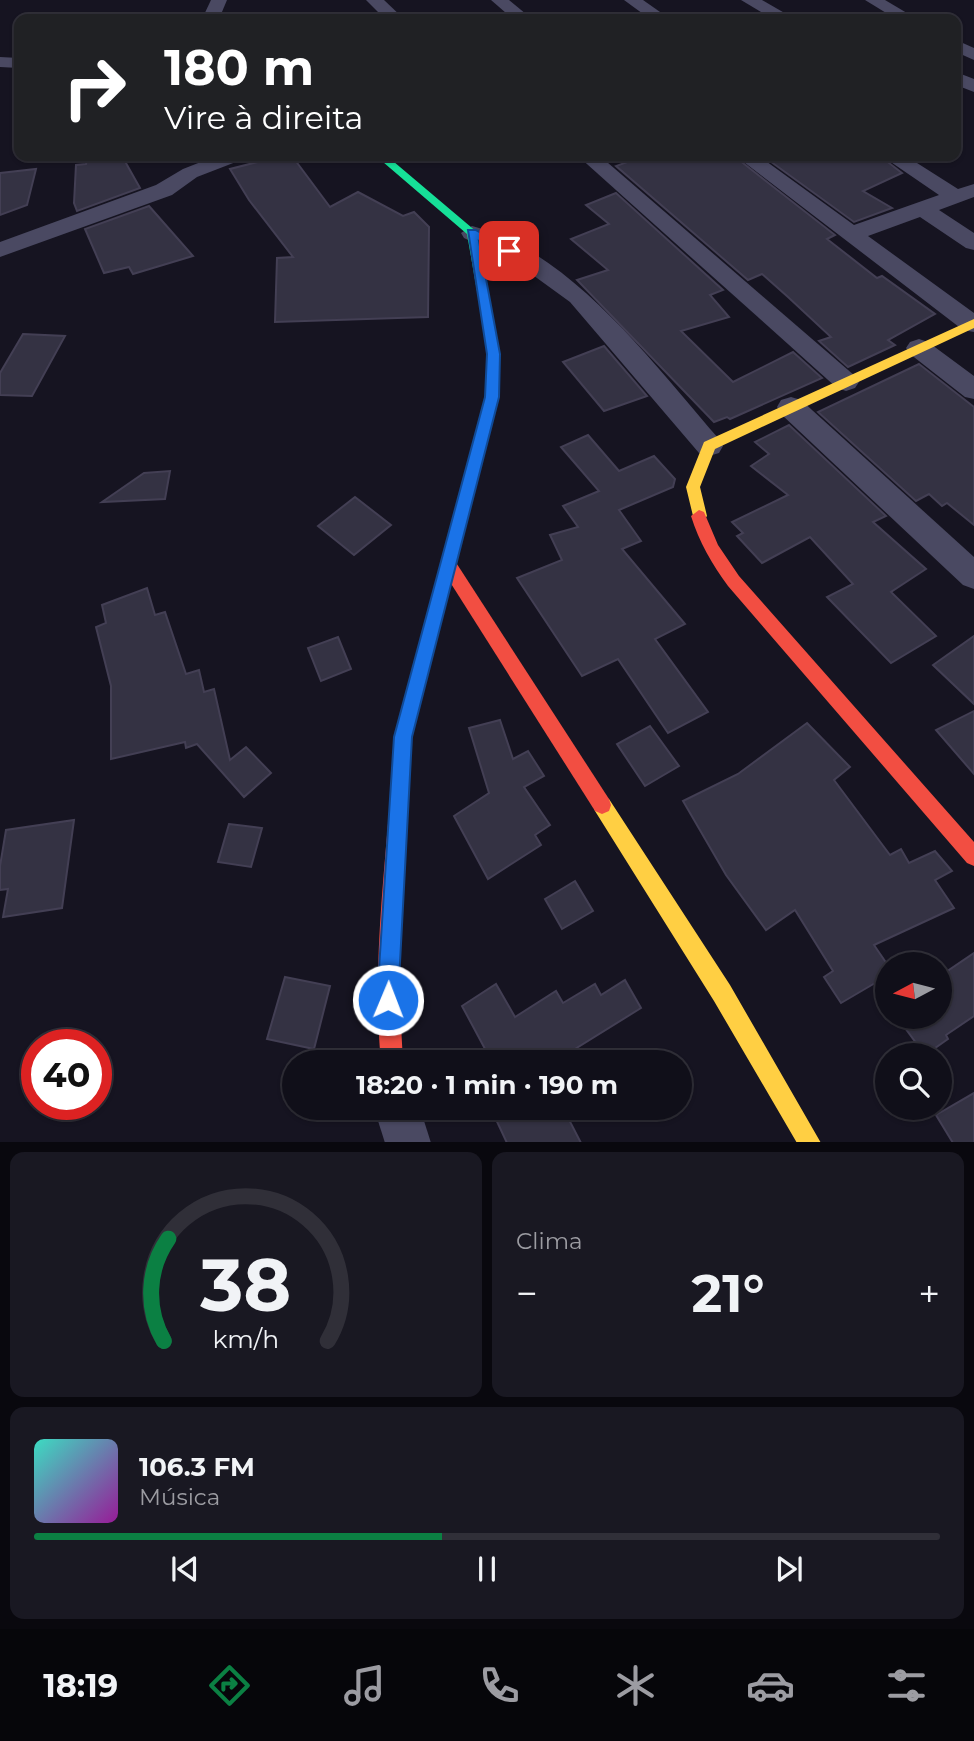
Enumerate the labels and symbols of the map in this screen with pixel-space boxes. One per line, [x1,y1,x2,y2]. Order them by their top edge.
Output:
pin [479,221,539,281]
north arrow [875,952,952,1029]
position arrow [351,963,425,1037]
speed limit sign: 40 [21,1029,112,1120]

